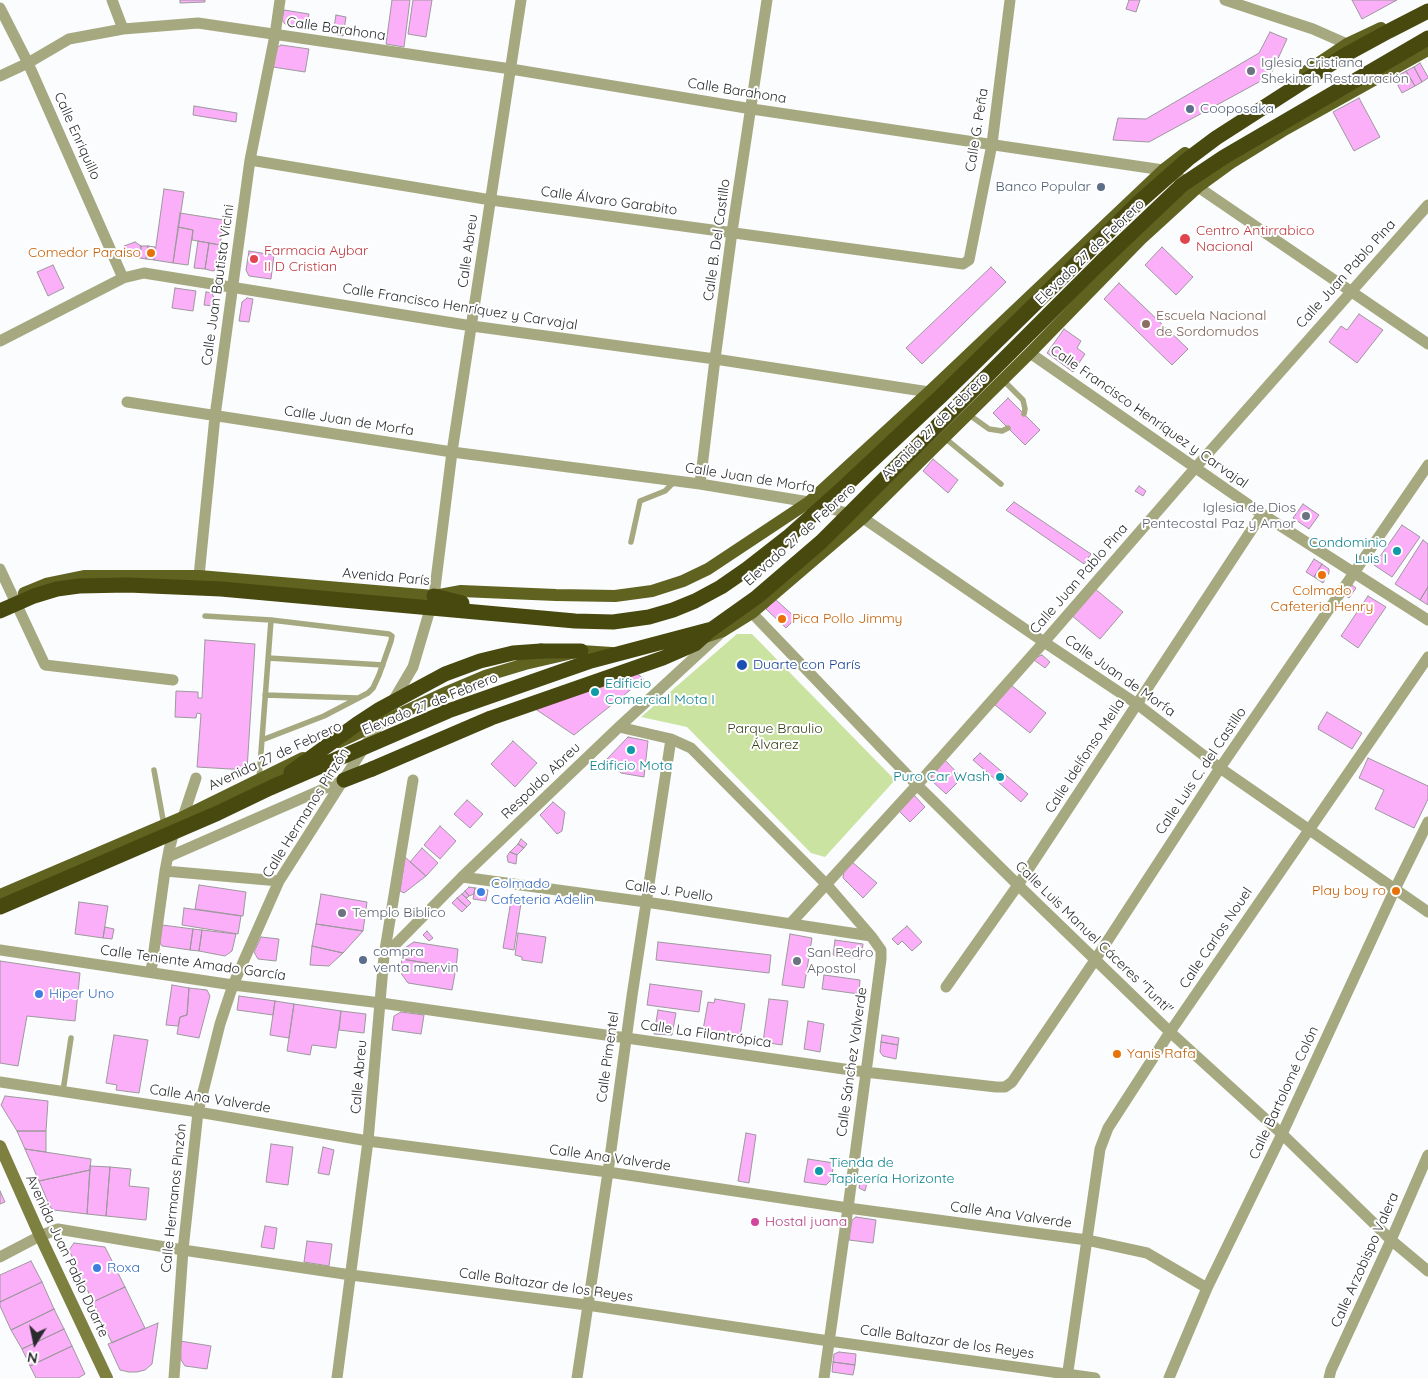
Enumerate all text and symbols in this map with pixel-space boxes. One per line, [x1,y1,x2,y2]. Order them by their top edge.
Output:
street label: Calle Barahona [285,14,387,44]
place label: Iglesia Cristiana Shekinah Restauración [1261,55,1409,88]
marker: Iglesia Cristiana Shekinah Restauración [1245,65,1257,77]
street label: Calle Barahona [686,75,788,107]
street label: Calle G. Peña [962,87,992,173]
street label: Calle Enriquillo [50,90,104,182]
place label: Cooposaka [1200,101,1274,117]
marker: Cooposaka [1184,103,1196,115]
street label: Calle B. Del Castillo [700,178,734,302]
place label: Banco Popular [996,179,1091,195]
marker: Banco Popular [1095,181,1107,193]
street label: Calle Álvaro Garabito [540,183,678,219]
street label: Elevado 27 de Febrero [1032,196,1148,308]
street label: Calle Juan Bautista Vicini [198,203,238,367]
street label: Calle Abreu [455,213,481,289]
street label: Calle Juan Pablo Pina [1293,216,1399,332]
place label: Centro Antirrabico Nacional [1196,223,1314,256]
marker: Centro Antirrabico Nacional [1178,232,1192,246]
place label: Farmacia Aybar II D Cristian [264,243,368,276]
place label: Comedor Paraiso [28,245,141,261]
marker: Comedor Paraiso [145,247,157,259]
marker: Farmacia Aybar II D Cristian [248,253,260,265]
street label: Calle Francisco Henríquez y Carvajal [341,280,579,334]
place label: Escuela Nacional de Sordomudos [1156,308,1266,341]
marker: Escuela Nacional de Sordomudos [1140,318,1152,330]
street label: Calle Francisco Henríquez y Carvajal [1047,342,1251,492]
street label: Avenida 27 de Febrero [878,369,992,483]
street label: Calle Juan de Morfa [283,402,415,440]
street label: Calle Juan de Morfa [684,459,816,497]
street label: Elevado 27 de Febrero [741,480,859,590]
place label: Iglesia de Dios Pentecostal Paz y Amor [1142,500,1296,532]
marker: Iglesia de Dios Pentecostal Paz y Amor [1300,510,1312,522]
street label: Calle Juan Pablo Pina [1027,520,1131,638]
place label: Condominio Luis I [1309,535,1387,568]
marker: Condominio Luis I [1391,545,1403,557]
street label: Avenida París [342,565,430,589]
marker: Colmado Cafeteria Henry [1316,569,1328,581]
place label: Colmado Cafeteria Henry [1271,583,1373,616]
place label: Pica Pollo Jimmy [792,611,903,627]
marker: Pica Pollo Jimmy [776,613,788,625]
street label: Calle Juan de Morfa [1061,631,1179,721]
place label: Duarte con París [753,657,861,673]
marker: Duarte con París [735,658,749,672]
street label: Elevado 27 de Febrero [360,669,500,739]
place label: Edificio Comercial Mota I [605,676,715,709]
marker: Edificio Comercial Mota I [589,686,601,698]
street label: Calle Idelfonso Mella [1042,696,1128,816]
street label: Calle Luis C. del Castillo [1152,704,1250,838]
street label: Avenida 27 de Febrero [206,718,344,794]
park label: Parque Braulio Álvarez [727,721,823,754]
street label: Respaldo Abreu [498,739,584,823]
marker: Edificio Mota [625,744,637,756]
street label: Calle Hermanos Pinzón [259,745,353,881]
place label: Edificio Mota [589,758,673,774]
place label: Puro Car Wash [893,769,990,785]
marker: Puro Car Wash [994,771,1006,783]
street label: Calle Luis Manuel Cáceres "Tunti" [1012,858,1176,1018]
place label: Colmado Cafeteria Adelin [491,876,594,909]
street label: Calle J. Puello [624,876,714,906]
place label: Play boy ro [1312,883,1386,899]
street label: Calle Carlos Nouel [1176,884,1256,992]
marker: Play boy ro [1390,885,1402,897]
marker: Colmado Cafeteria Adelin [475,886,487,898]
place label: Templo Biblico [352,905,446,921]
marker: Templo Biblico [336,907,348,919]
street label: Calle Teniente Amado García [99,942,287,984]
place label: compra venta mervin [373,944,459,976]
place label: San Pedro Apostol [807,945,873,978]
marker: compra venta mervin [357,954,369,966]
marker: San Pedro Apostol [791,955,803,967]
place label: Hiper Uno [49,986,114,1002]
street label: Calle Sánchez Valverde [833,986,871,1138]
marker: Hiper Uno [33,988,45,1000]
street label: Calle Pimentel [593,1010,623,1104]
street label: Calle La Filantrópica [640,1017,772,1051]
street label: Calle Bartolomé Colón [1246,1024,1322,1162]
street label: Calle Abreu [347,1039,371,1115]
place label: Yanis Rafa [1127,1046,1196,1062]
marker: Yanis Rafa [1111,1048,1123,1060]
street label: Calle Ana Valverde [148,1081,272,1117]
street label: Calle Hermanos Pinzón [158,1123,190,1273]
street label: Calle Ana Valverde [548,1141,672,1175]
place label: Tienda de Tapicería Horizonte [829,1155,954,1188]
marker: Tienda de Tapicería Horizonte [813,1165,825,1177]
street label: Avenida Juan Pablo Duarte [22,1172,112,1340]
street label: Calle Arzobispo Valera [1328,1190,1402,1330]
street label: Calle Ana Valverde [949,1198,1073,1232]
place label: Hostal juana [765,1214,847,1230]
marker: Hostal juana [749,1216,761,1228]
place label: Roxa [107,1260,140,1276]
marker: Roxa [91,1262,103,1274]
street label: Calle Baltazar de los Reyes [458,1264,634,1306]
north arrow [10,1318,60,1368]
street label: Calle Baltazar de los Reyes [859,1321,1035,1363]
text: N [26,1348,39,1368]

